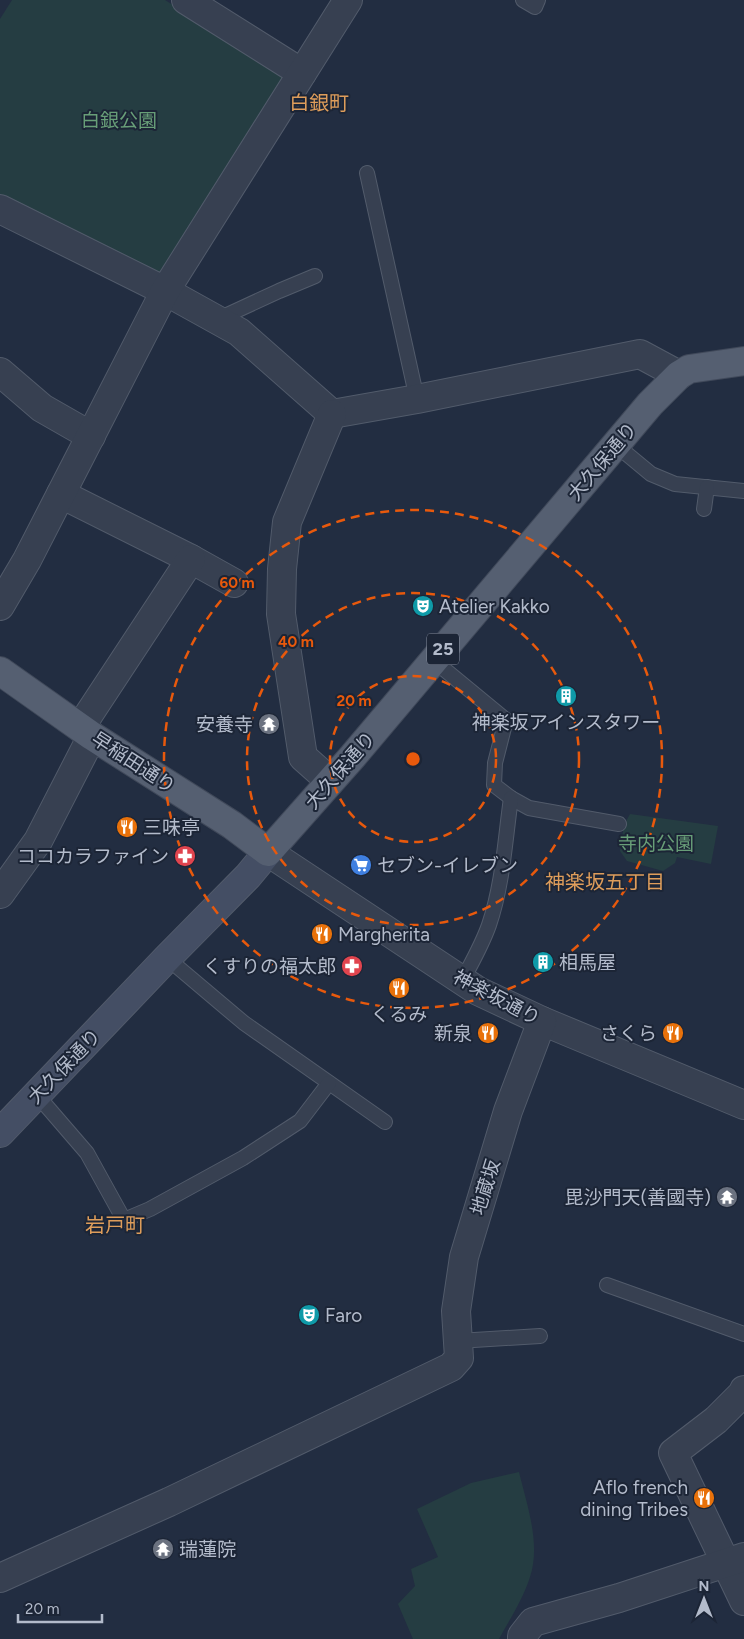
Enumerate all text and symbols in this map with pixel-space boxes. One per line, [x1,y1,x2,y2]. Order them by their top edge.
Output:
district label: 白銀町 [289,91,349,115]
park label: 白銀公園 [81,109,157,132]
street label: 大久保通り [563,418,642,505]
text: 60 m [219,574,255,592]
theatre icon: Atelier Kakko [411,594,435,618]
place label: Atelier Kakko [439,595,550,618]
text: 40 m [278,633,314,651]
road number: 25 [427,634,459,664]
building icon: 神楽坂アインスタワー [554,684,578,708]
text: 20 m [336,692,372,710]
place label: 神楽坂アインスタワー [472,711,660,734]
temple icon: 安養寺 [257,712,281,736]
place label: 安養寺 [196,713,253,736]
street label: 早稲田通り [88,727,180,798]
street label: 大久保通り [301,727,380,814]
centre of rings [404,750,422,768]
restaurant icon: 三味亭 [115,815,139,839]
place label: 三味亭 [143,816,200,839]
park label: 寺内公園 [618,832,694,855]
pharmacy icon: ココカラファイン [173,844,197,868]
place label: ココカラファイン [17,845,169,868]
supermarket icon: セブン-イレブン [349,853,373,877]
place label: セブン-イレブン [377,854,518,877]
district label: 神楽坂五丁目 [545,870,665,894]
restaurant icon: Margherita [310,922,334,946]
place label: Margherita [338,923,430,946]
building icon: 相馬屋 [531,950,555,974]
place label: 相馬屋 [559,951,616,974]
pharmacy icon: くすりの福太郎 [340,954,364,978]
place label: くすりの福太郎 [203,955,336,978]
street label: 神楽坂通り [449,965,544,1030]
restaurant icon: くるみ [387,976,411,1000]
place label: くるみ [371,1003,427,1026]
restaurant icon: 新泉 [476,1021,500,1045]
restaurant icon: さくら [661,1021,685,1045]
place label: 新泉 [434,1022,472,1045]
place label: さくら [600,1022,657,1045]
street label: 大久保通り [23,1024,106,1109]
street label: 地蔵坂 [466,1157,505,1218]
temple icon: 毘沙門天(善國寺) [715,1185,739,1209]
place label: 毘沙門天(善國寺) [565,1186,711,1209]
district label: 岩戸町 [85,1213,145,1237]
theatre icon: Faro [297,1303,321,1327]
place label: Faro [325,1304,362,1327]
place label: Aflo french dining Tribes [580,1476,688,1521]
restaurant icon: Aflo french dining Tribes [692,1486,716,1510]
temple icon: 瑞蓮院 [151,1537,175,1561]
place label: 瑞蓮院 [179,1538,236,1561]
north arrow [679,1574,729,1624]
text: N [699,1578,709,1595]
scale bar [18,1592,101,1624]
text: 20 m [25,1600,59,1618]

